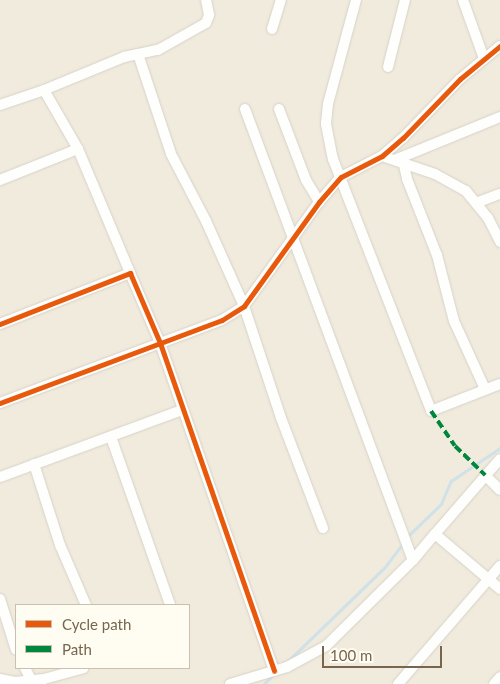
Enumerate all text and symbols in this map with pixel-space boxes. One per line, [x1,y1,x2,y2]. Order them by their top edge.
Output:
legend [15,604,190,669]
text: Cycle path [62,615,131,633]
scale bar [325,636,445,668]
text: Path [62,640,92,658]
text: 100 m [330,646,372,664]

